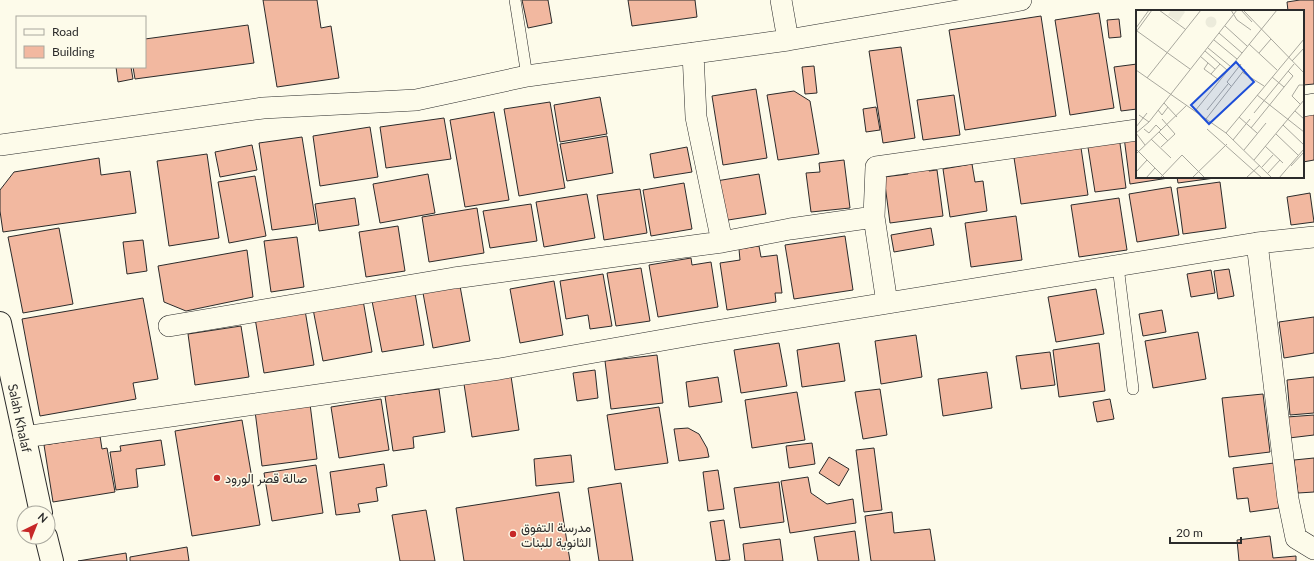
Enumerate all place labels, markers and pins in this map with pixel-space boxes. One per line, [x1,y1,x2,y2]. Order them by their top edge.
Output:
place label: صالة قصر الورود [225,470,307,487]
marker: صالة قصر الورود [212,473,222,483]
place label: مدرسة التفوق الثانوية للبنات [521,519,591,551]
marker: مدرسة التفوق الثانوية للبنات [508,529,518,539]

